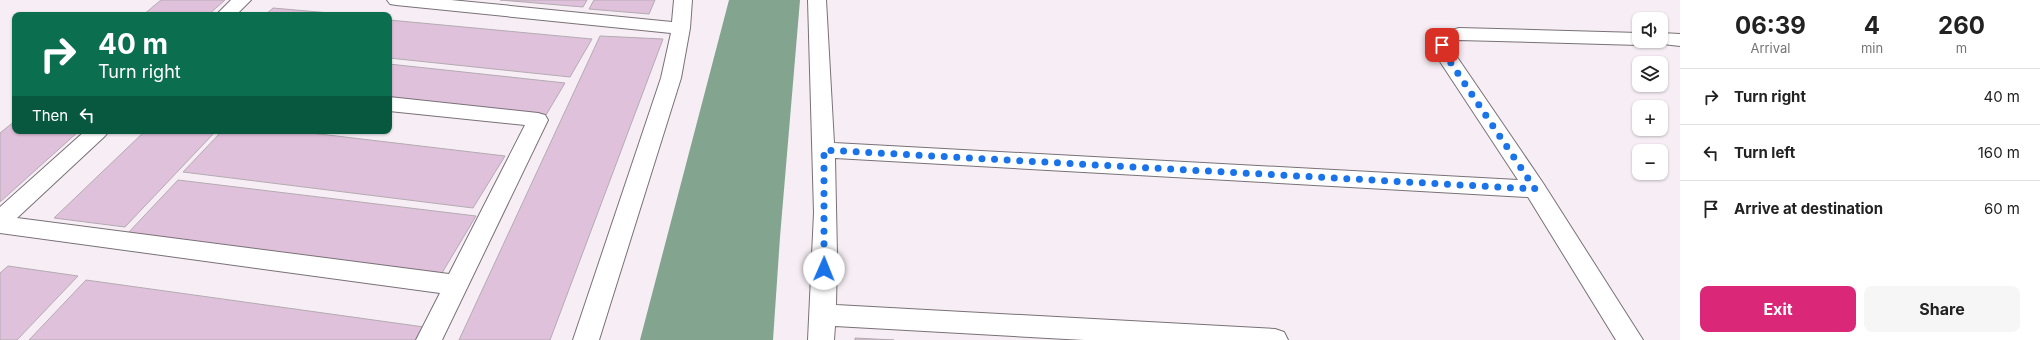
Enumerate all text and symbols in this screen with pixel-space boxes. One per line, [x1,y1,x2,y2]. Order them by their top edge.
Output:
text: 06:39 [1735,11,1806,40]
text: 4 [1864,11,1880,40]
text: 260 [1938,11,1985,40]
map controls [1632,12,1668,180]
button: sound [1632,12,1668,48]
text: 40 m [98,27,168,61]
icon: right [32,28,84,80]
pin [1425,28,1459,62]
icon: arrive [1431,34,1453,56]
text: Arrival [1750,40,1790,56]
text: min [1861,40,1883,56]
text: m [1956,40,1967,56]
button: layers [1632,56,1668,92]
text: Turn right [98,61,181,82]
icon: right [1700,86,1722,108]
text: Turn right [1734,87,1806,106]
text: 40 m [1983,87,2020,106]
button: + [1632,100,1668,136]
icon: left [76,104,98,126]
text: Then [32,106,68,125]
icon: left [1700,142,1722,164]
text: Turn left [1734,143,1795,162]
text: 160 m [1978,143,2020,162]
button: − [1632,144,1668,180]
icon: arrive [1700,198,1722,220]
text: Arrive at destination [1734,199,1883,218]
text: 60 m [1984,199,2020,218]
position arrow [803,248,845,290]
button: Exit [1700,286,1856,332]
button: Share [1864,286,2020,332]

